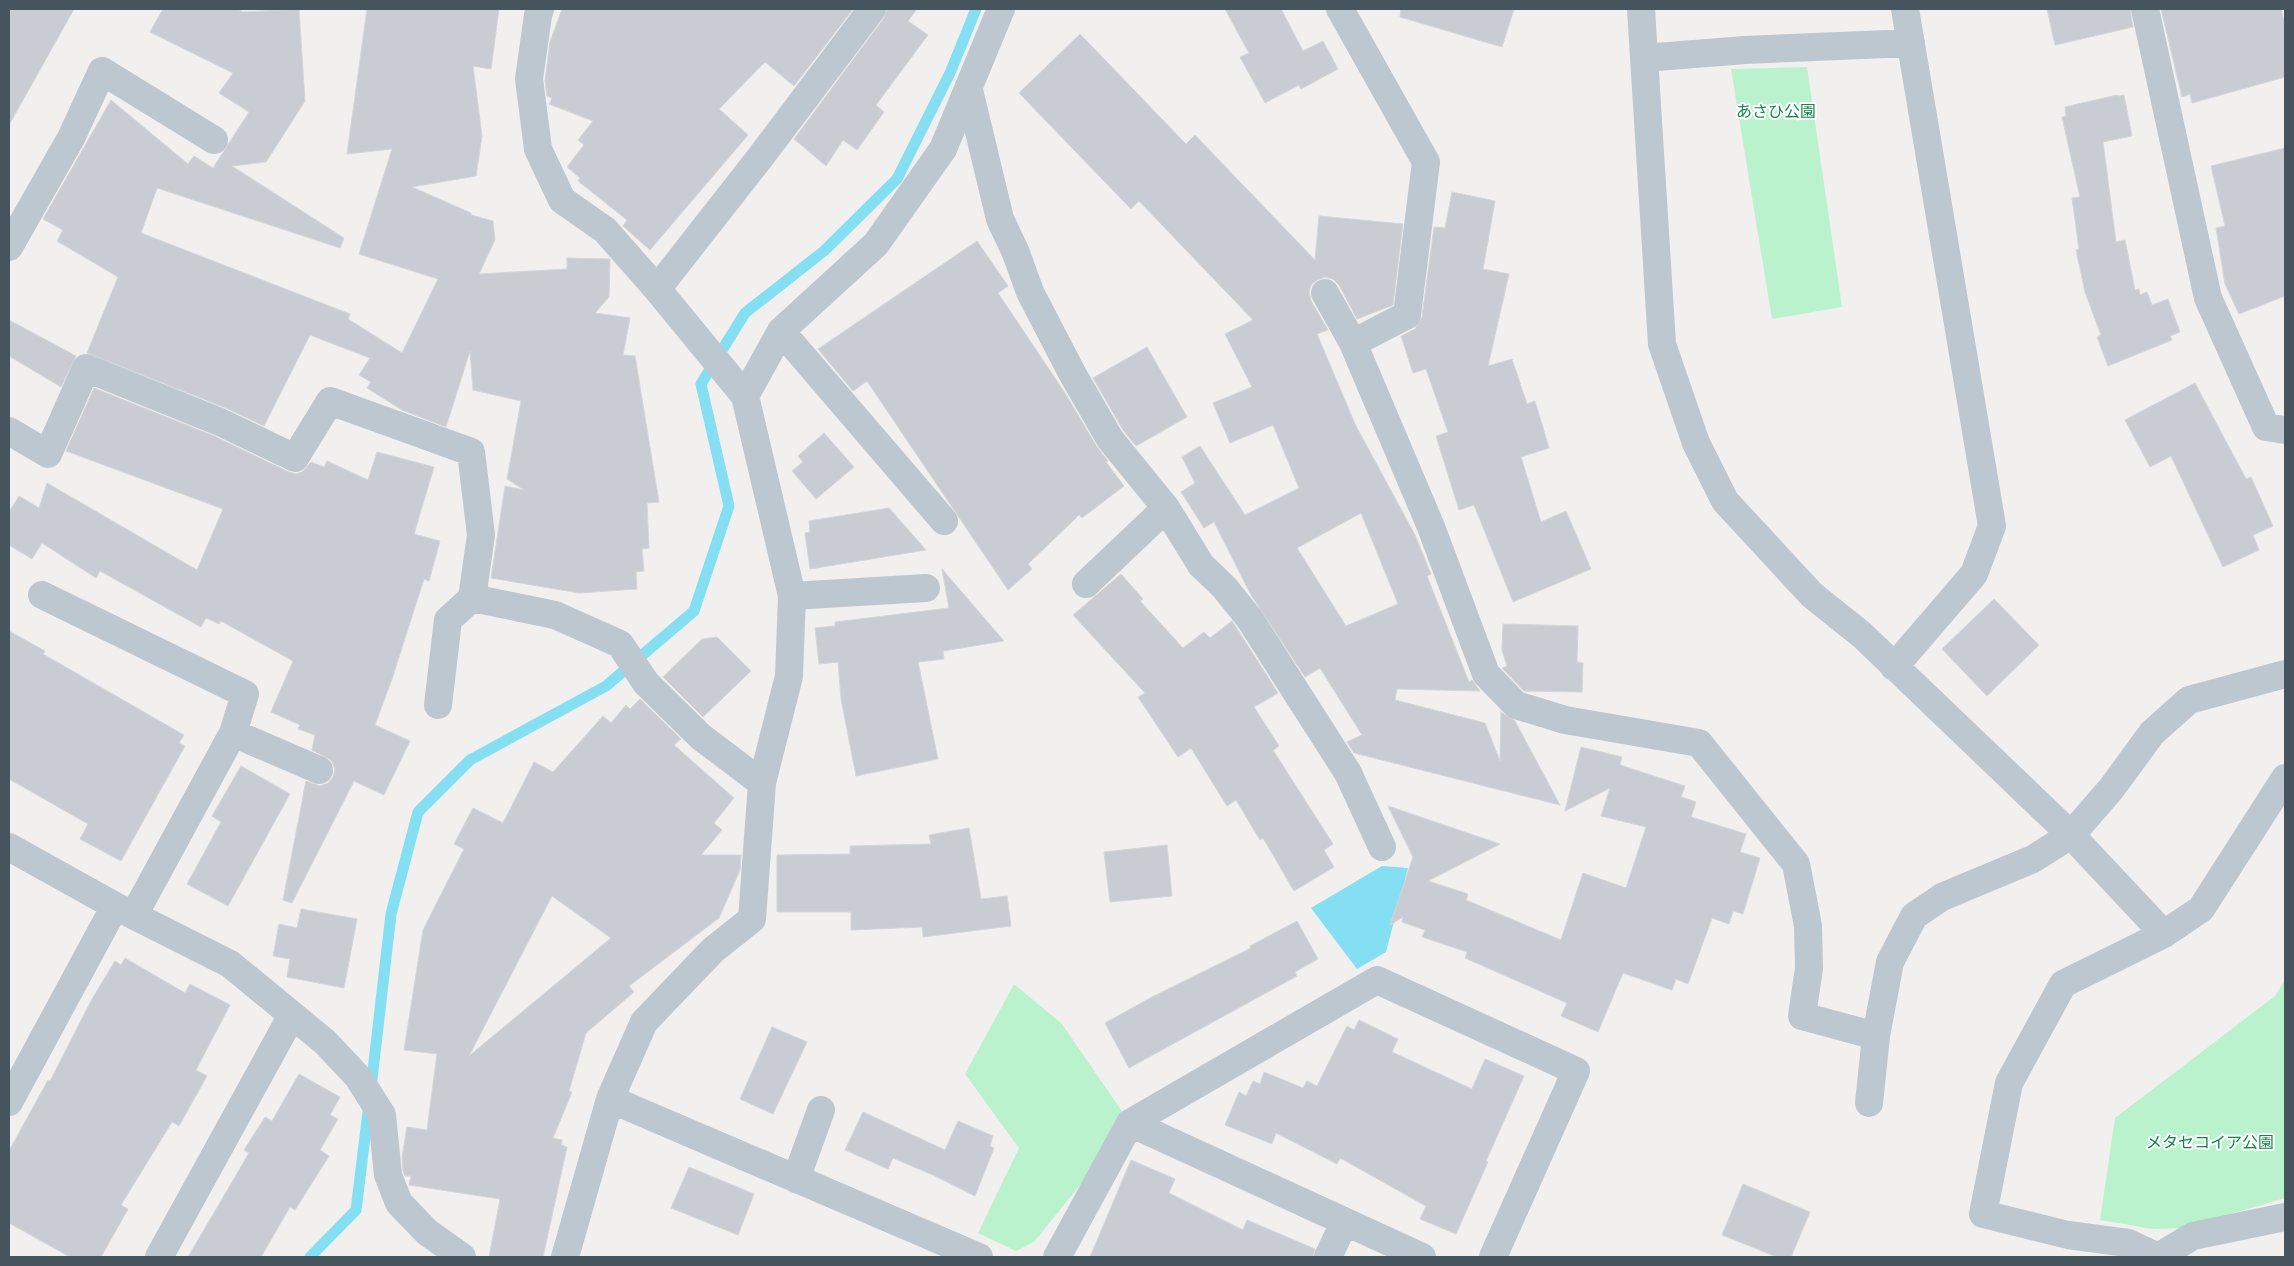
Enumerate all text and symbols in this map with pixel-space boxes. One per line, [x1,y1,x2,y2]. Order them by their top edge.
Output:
park label: あさひ公園 [1736,101,1816,122]
park label: メタセコイア公園 [2146,1132,2274,1153]

